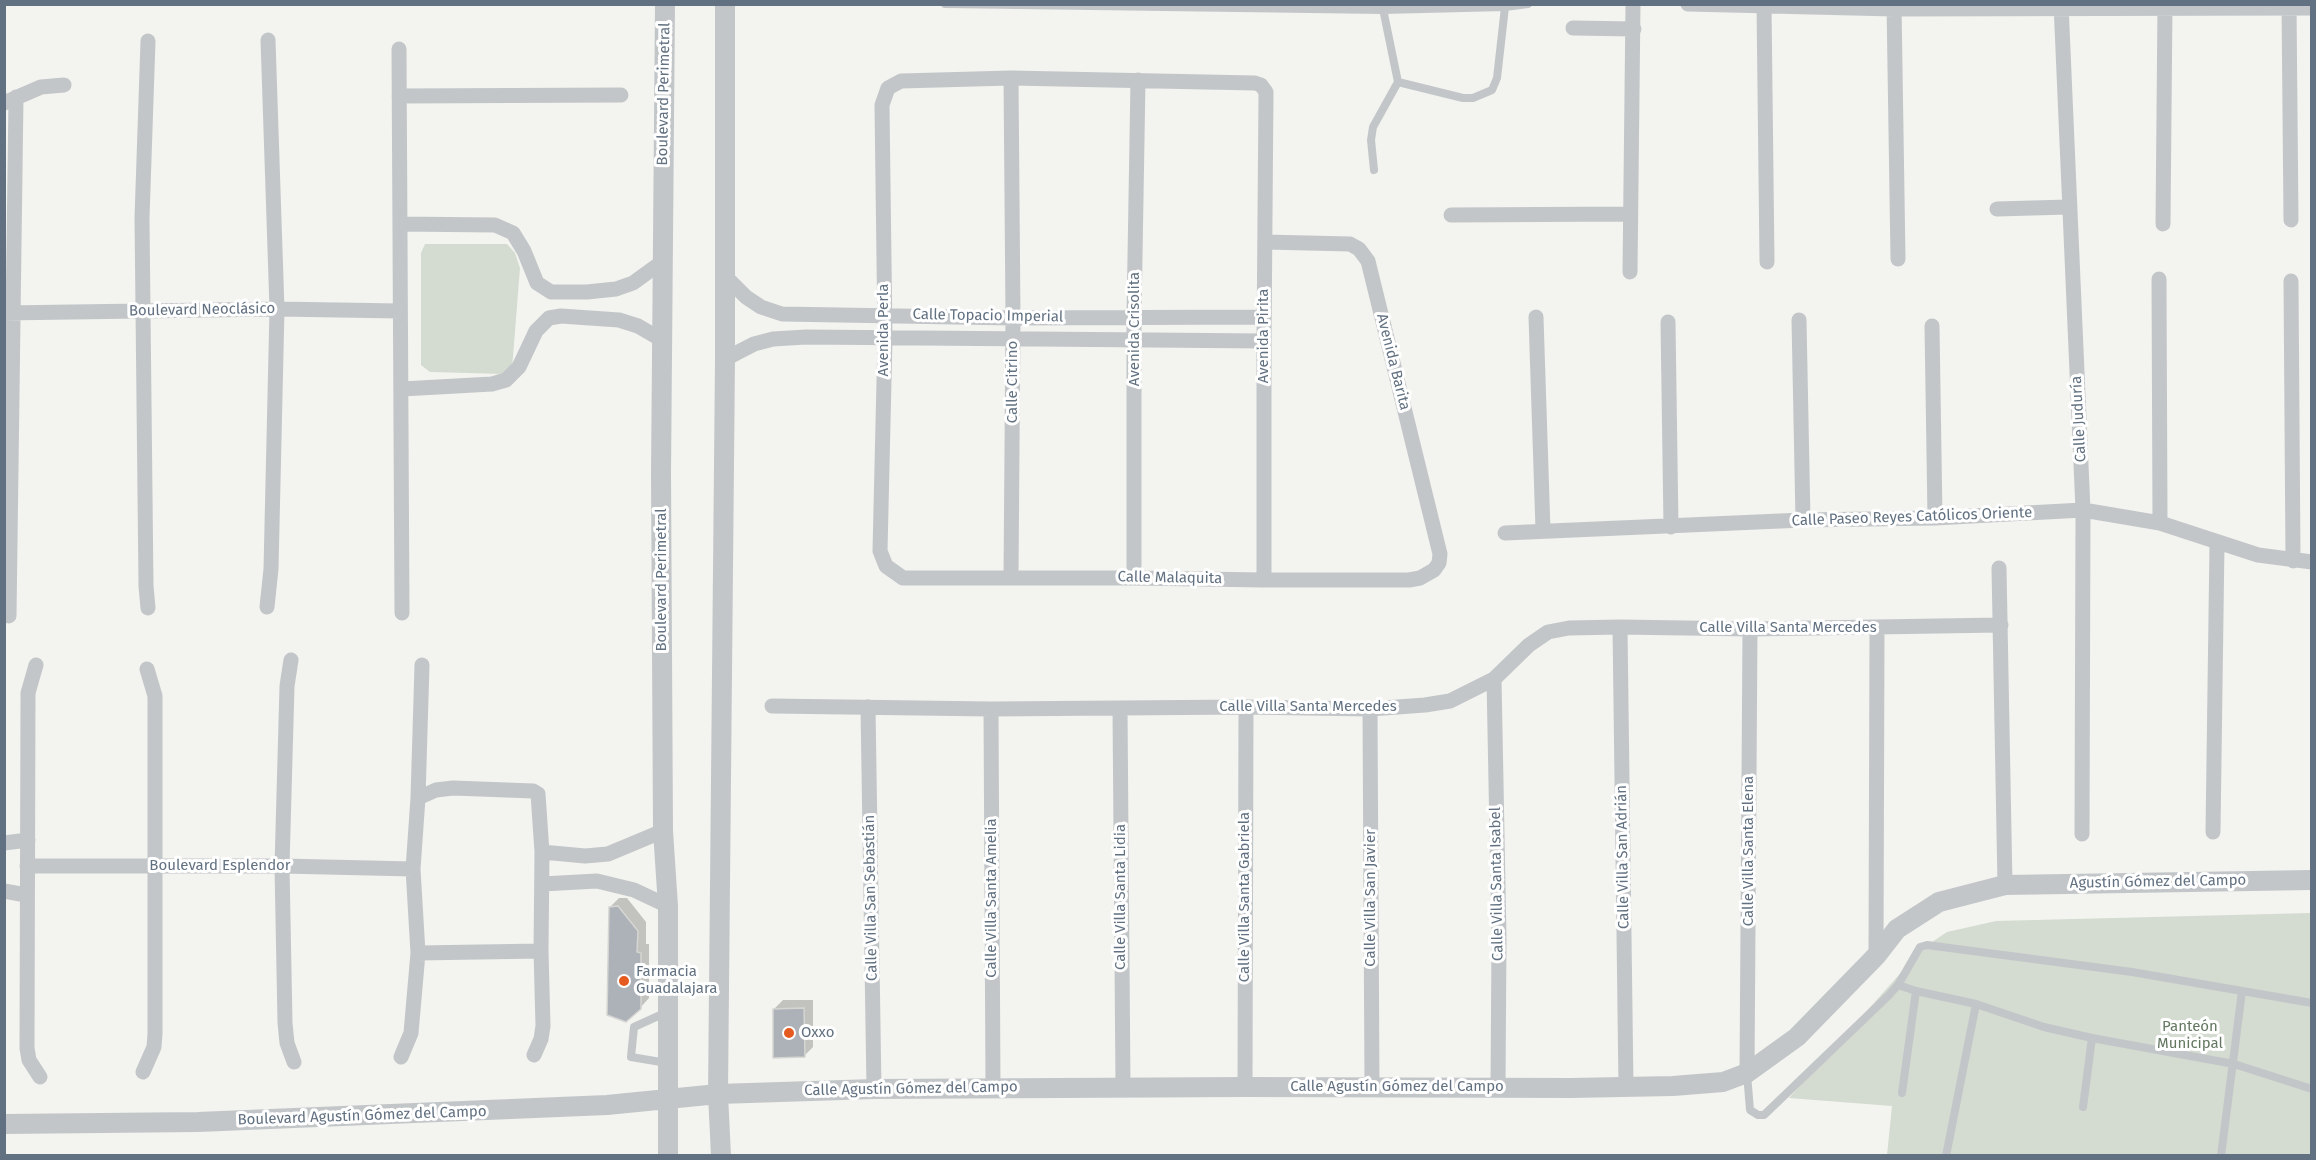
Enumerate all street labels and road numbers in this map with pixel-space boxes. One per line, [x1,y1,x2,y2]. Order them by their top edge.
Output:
street label: Boulevard Perimetral [654,22,674,166]
street label: Avenida Crisolita [1126,272,1144,386]
street label: Avenida Perla [875,284,893,376]
street label: Avenida Pirita [1255,289,1273,383]
street label: Boulevard Neoclásico [129,300,275,320]
street label: Calle Topacio Imperial [913,306,1063,326]
street label: Avenida Barita [1372,312,1414,412]
street label: Calle Citrino [1004,341,1022,423]
street label: Calle Juduría [2068,375,2090,463]
street label: Calle Paseo Reyes Católicos Oriente [1791,504,2033,530]
street label: Boulevard Perimetral [653,508,671,652]
street label: Calle Malaquita [1118,568,1222,588]
street label: Calle Villa Santa Mercedes [1699,619,1877,637]
street label: Calle Villa Santa Mercedes [1219,698,1397,716]
street label: Calle Villa Santa Elena [1740,776,1758,926]
street label: Calle Villa San Adrián [1613,785,1633,929]
street label: Calle Villa Santa Isabel [1487,807,1507,961]
street label: Calle Villa Santa Gabriela [1236,812,1254,982]
street label: Calle Villa San Sebastián [861,815,881,981]
street label: Calle Villa Santa Amelia [983,818,1001,978]
street label: Calle Villa Santa Lidia [1112,824,1130,970]
street label: Calle Villa San Javier [1362,829,1380,967]
street label: Boulevard Esplendor [149,857,291,875]
street label: Agustín Gómez del Campo [2070,871,2246,893]
street label: Calle Agustín Gómez del Campo [804,1078,1018,1100]
street label: Calle Agustín Gómez del Campo [1290,1078,1504,1096]
street label: Boulevard Agustín Gómez del Campo [237,1103,487,1129]

